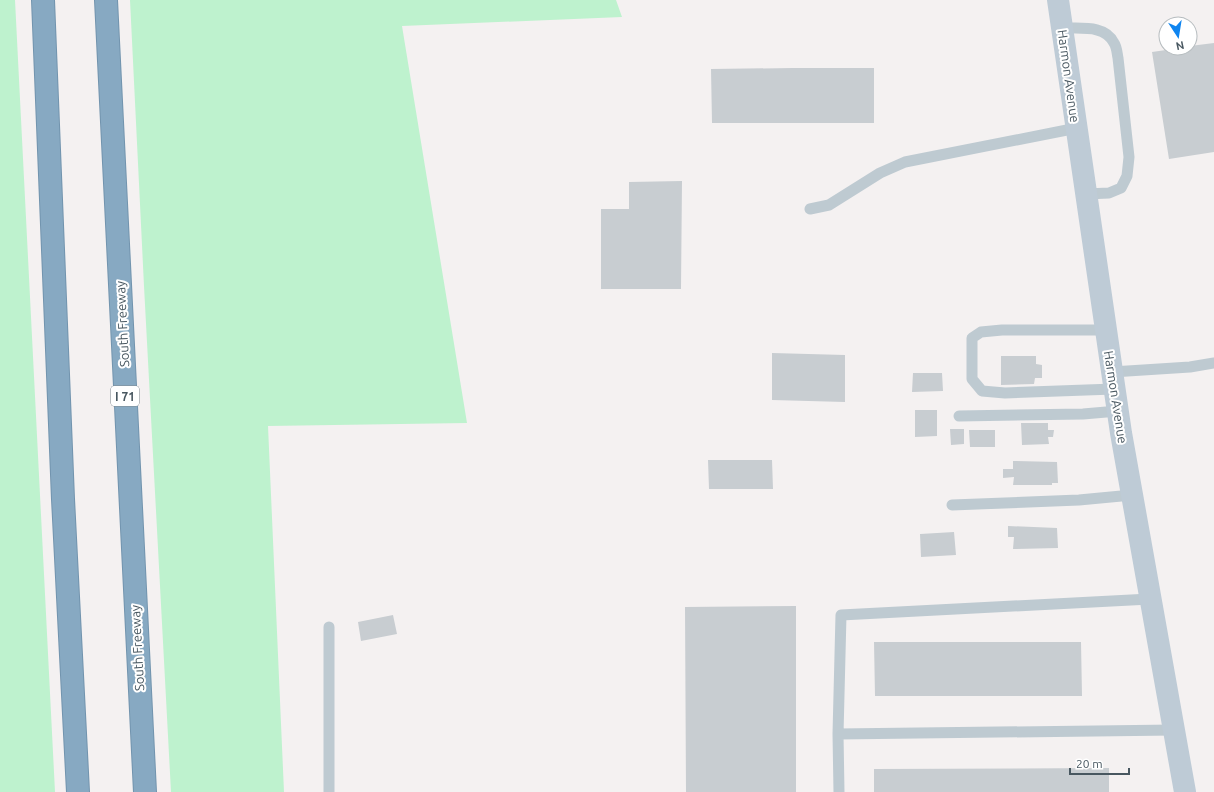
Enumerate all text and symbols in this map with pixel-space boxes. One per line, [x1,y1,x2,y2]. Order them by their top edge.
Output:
north arrow [1158,16,1198,56]
street label: Harmon Avenue [1056,29,1082,123]
text: N [1175,39,1185,53]
street label: South Freeway [113,281,131,367]
street label: Harmon Avenue [1102,350,1130,444]
road number: I 71 [111,386,139,406]
street label: South Freeway [128,605,146,691]
scale bar [1070,750,1129,776]
text: 20 m [1076,757,1103,770]

